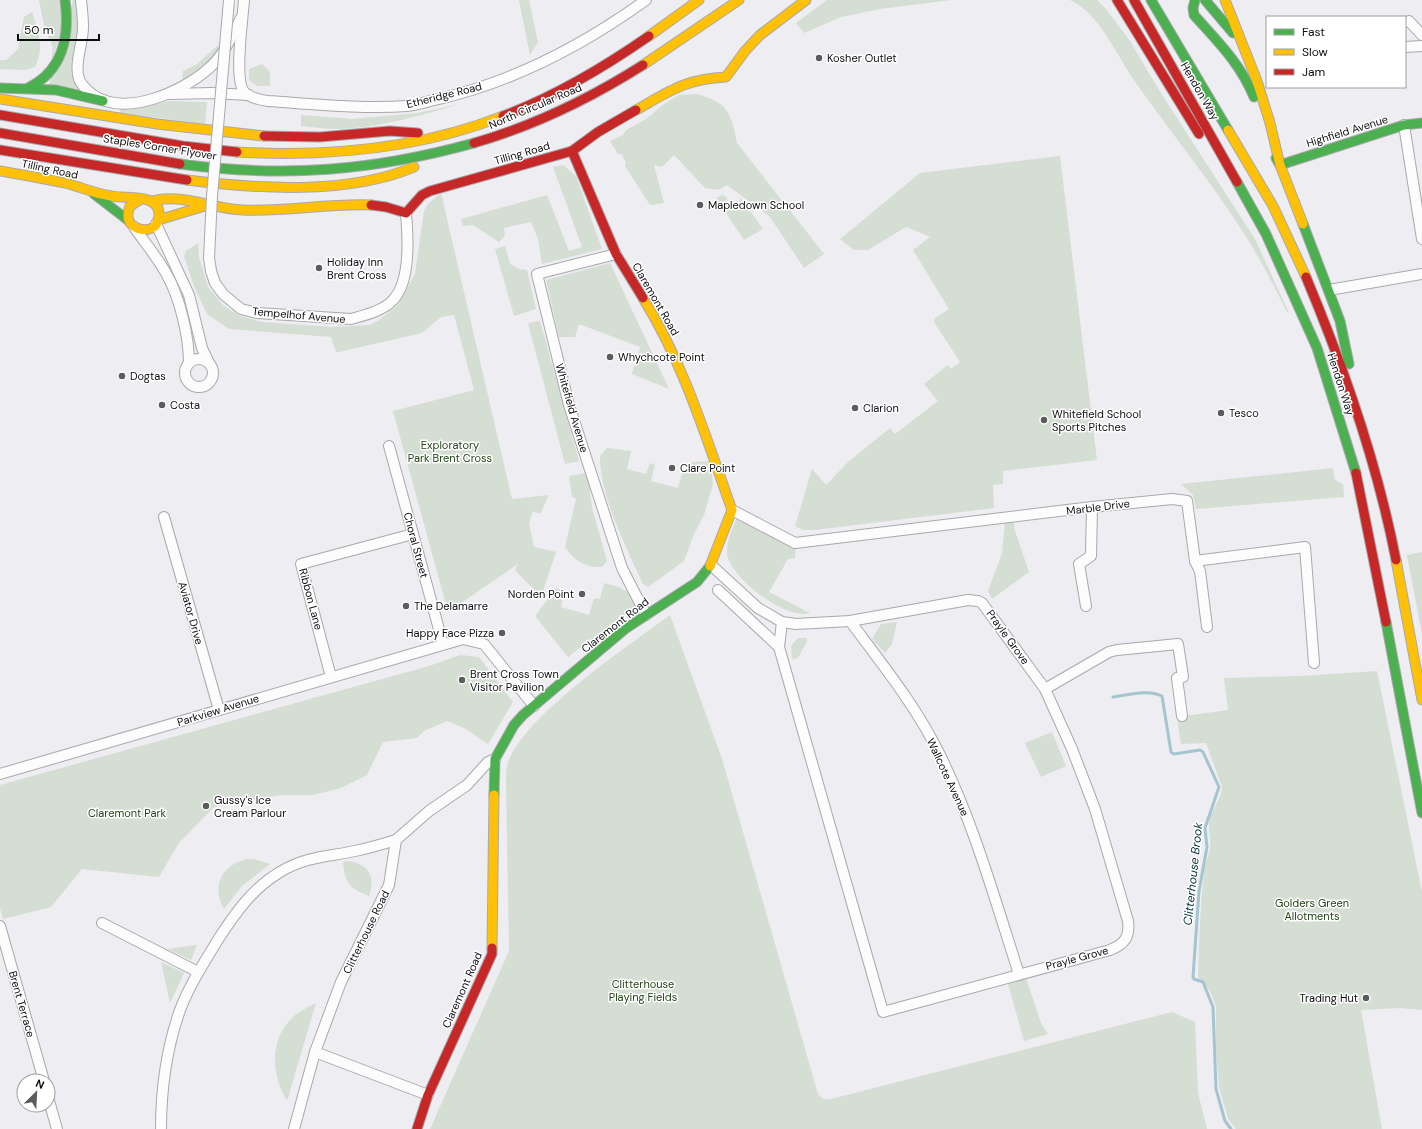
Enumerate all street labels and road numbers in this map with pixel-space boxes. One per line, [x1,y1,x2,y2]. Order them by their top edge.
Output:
street label: Hendon Way [1178,59,1222,123]
street label: Etheridge Road [405,79,483,111]
street label: North Circular Road [486,80,584,132]
street label: Highfield Avenue [1304,112,1390,150]
street label: Staples Corner Flyover [102,131,218,163]
street label: Tilling Road [493,138,552,168]
street label: Tilling Road [20,156,80,182]
street label: Claremont Road [629,260,683,338]
street label: Tempelhof Avenue [252,304,346,326]
street label: Hendon Way [1324,351,1358,417]
street label: Whitefield Avenue [553,362,591,454]
street label: Marble Drive [1065,496,1131,518]
street label: Choral Street [401,511,431,579]
street label: Ribbon Lane [296,567,326,631]
street label: Aviator Drive [175,580,207,646]
street label: Claremont Road [578,594,652,656]
street label: Prayle Grove [983,607,1033,667]
street label: Parkview Avenue [175,691,261,729]
street label: Wallcote Avenue [924,736,972,818]
street label: Clitterhouse Road [340,888,392,976]
street label: Prayle Grove [1044,943,1110,973]
street label: Claremont Road [439,950,485,1030]
street label: Brent Terrace [6,969,38,1039]

